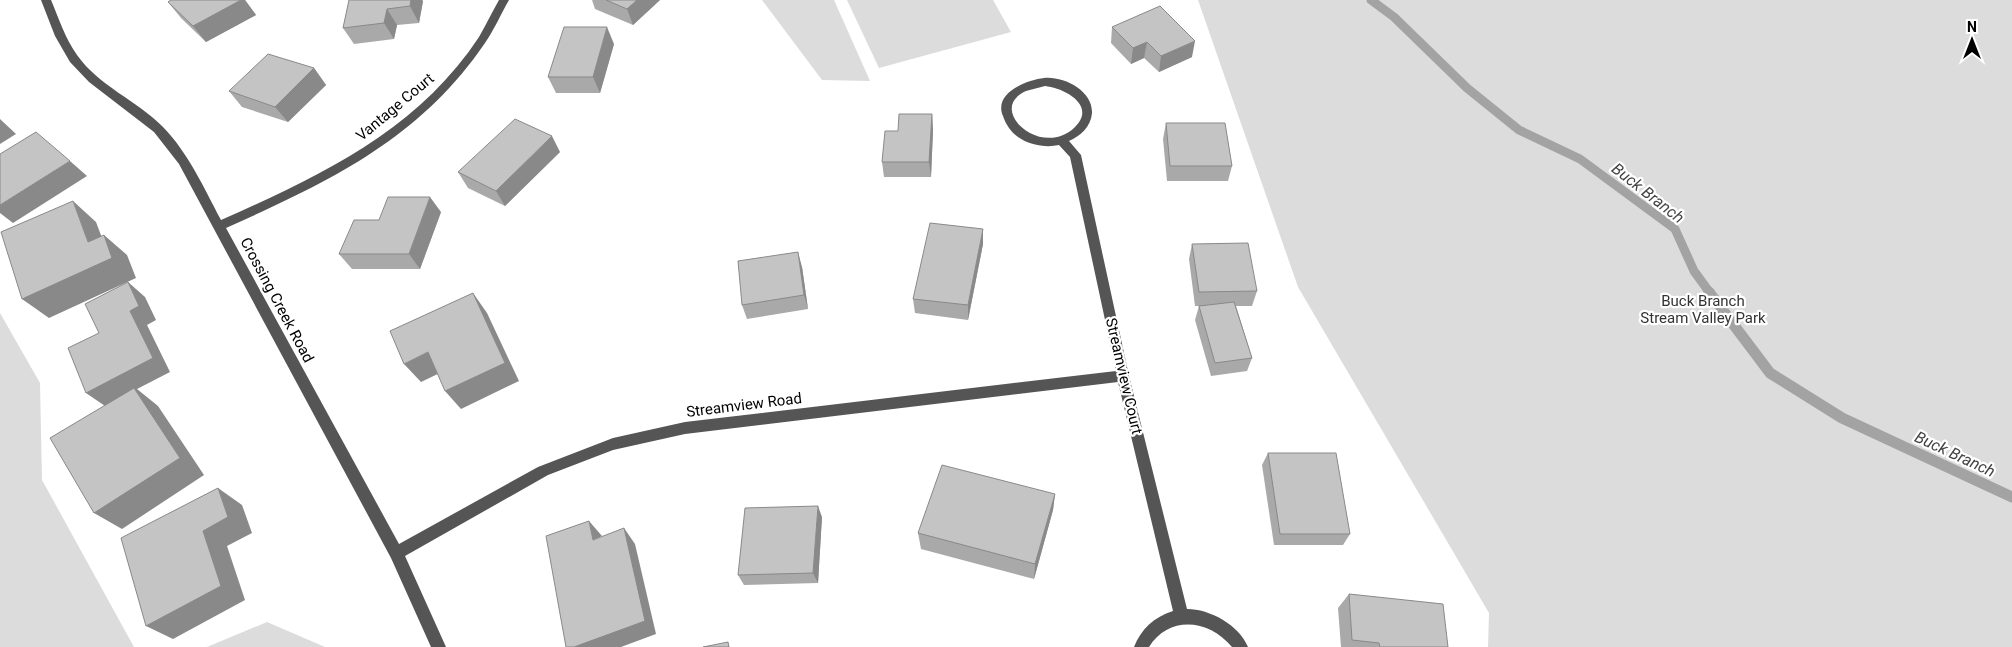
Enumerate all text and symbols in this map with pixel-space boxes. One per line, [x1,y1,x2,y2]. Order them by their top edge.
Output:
north arrow [1947,15,1997,65]
text: N [1967,19,1977,35]
street label: Vantage Court [353,69,438,145]
water label: Buck Branch [1608,159,1688,227]
street label: Crossing Creek Road [236,234,318,366]
park label: Buck Branch Stream Valley Park [1640,292,1766,327]
street label: Streamview Court [1102,316,1146,436]
street label: Streamview Road [685,389,803,421]
water label: Buck Branch [1912,427,1998,481]

